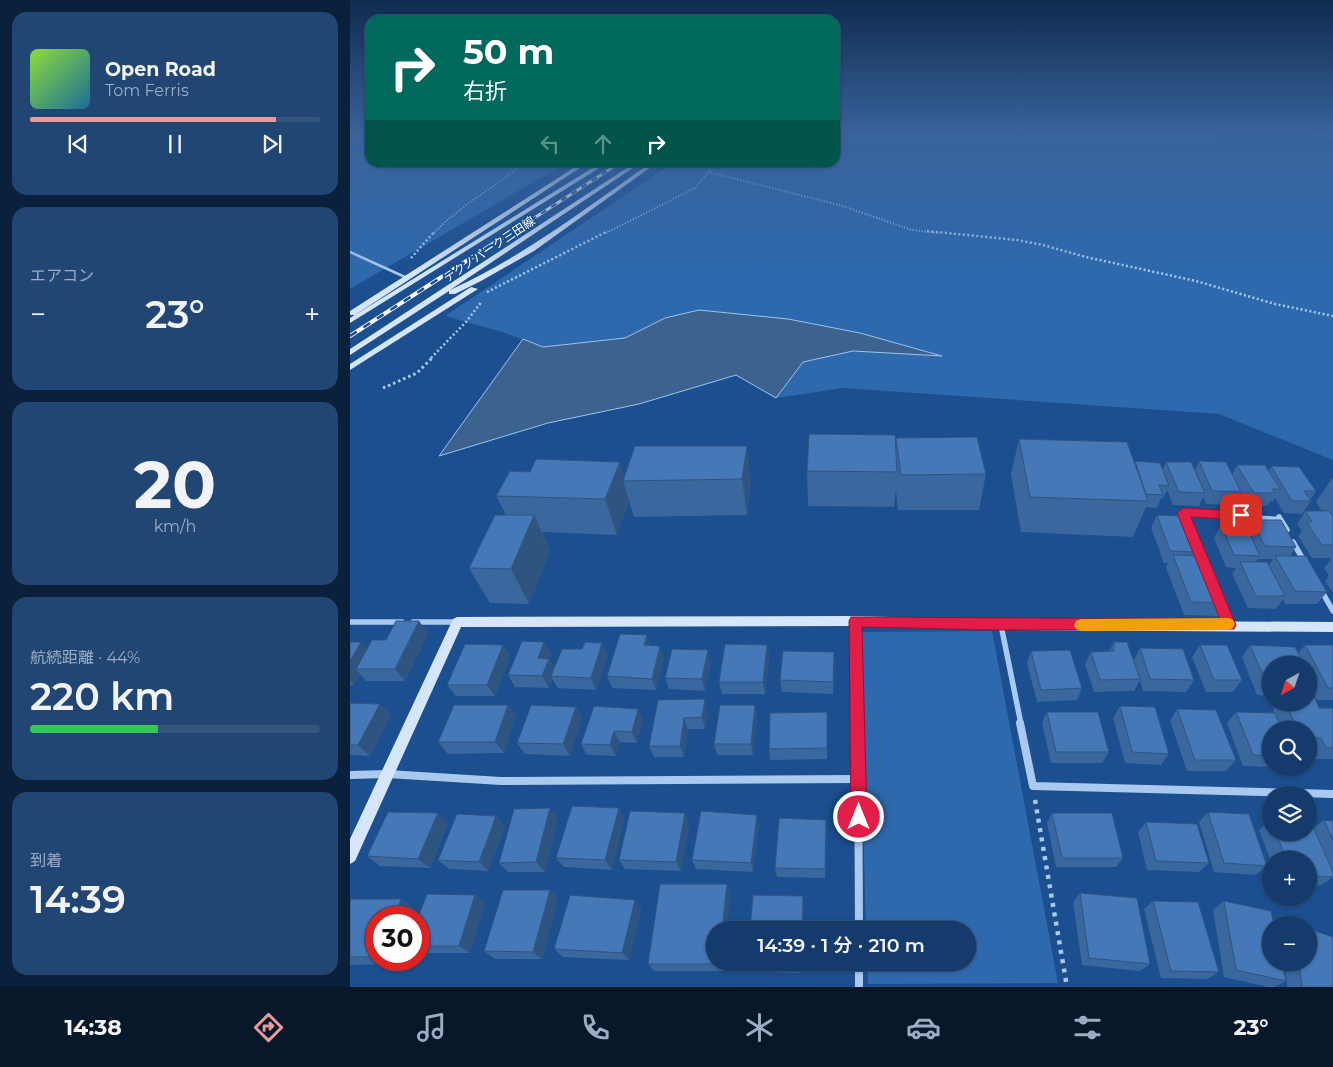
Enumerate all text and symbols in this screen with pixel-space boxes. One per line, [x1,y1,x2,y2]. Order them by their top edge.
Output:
text: 50 m [463,30,554,73]
icon: right [380,35,445,100]
text: Open Road [105,58,216,81]
text: 右折 [463,78,507,105]
text: Tom Ferris [105,81,189,100]
icon: previous [64,130,92,158]
icon: pause [161,130,189,158]
icon: next [258,130,286,158]
icon: left [536,130,564,158]
icon: ahead [589,130,617,158]
icon: right [642,130,670,158]
street label: テクノパーク三田線 [440,213,538,285]
text: エアコン [30,266,94,285]
text: 23° [145,291,205,338]
text: − [30,297,46,331]
text: + [304,297,320,331]
text: 20 [134,445,216,524]
pin [1220,494,1262,536]
icon: arrive [1227,501,1255,529]
text: km/h [154,517,196,536]
text: 航続距離 · 44% [30,648,140,667]
north arrow [1262,656,1318,711]
map controls [1262,656,1317,971]
text: 220 km [30,673,174,720]
button: search [1262,721,1317,776]
button: layers [1262,786,1317,841]
position arrow [832,790,884,842]
text: 到着 [30,851,62,870]
button: + [1262,851,1317,906]
text: 14:39 [30,876,126,923]
speed limit sign: 30 [365,906,430,971]
button: − [1262,916,1317,971]
text: 14:39 · 1 分 · 210 m [757,934,925,957]
icon: directions [251,1010,286,1045]
icon: music [414,1010,449,1045]
icon: phone [578,1010,613,1045]
icon: climate [742,1010,777,1045]
icon: car [906,1010,941,1045]
icon: filters [1070,1010,1105,1045]
text: 14:38 [64,1014,122,1041]
text: 23° [1234,1014,1268,1041]

